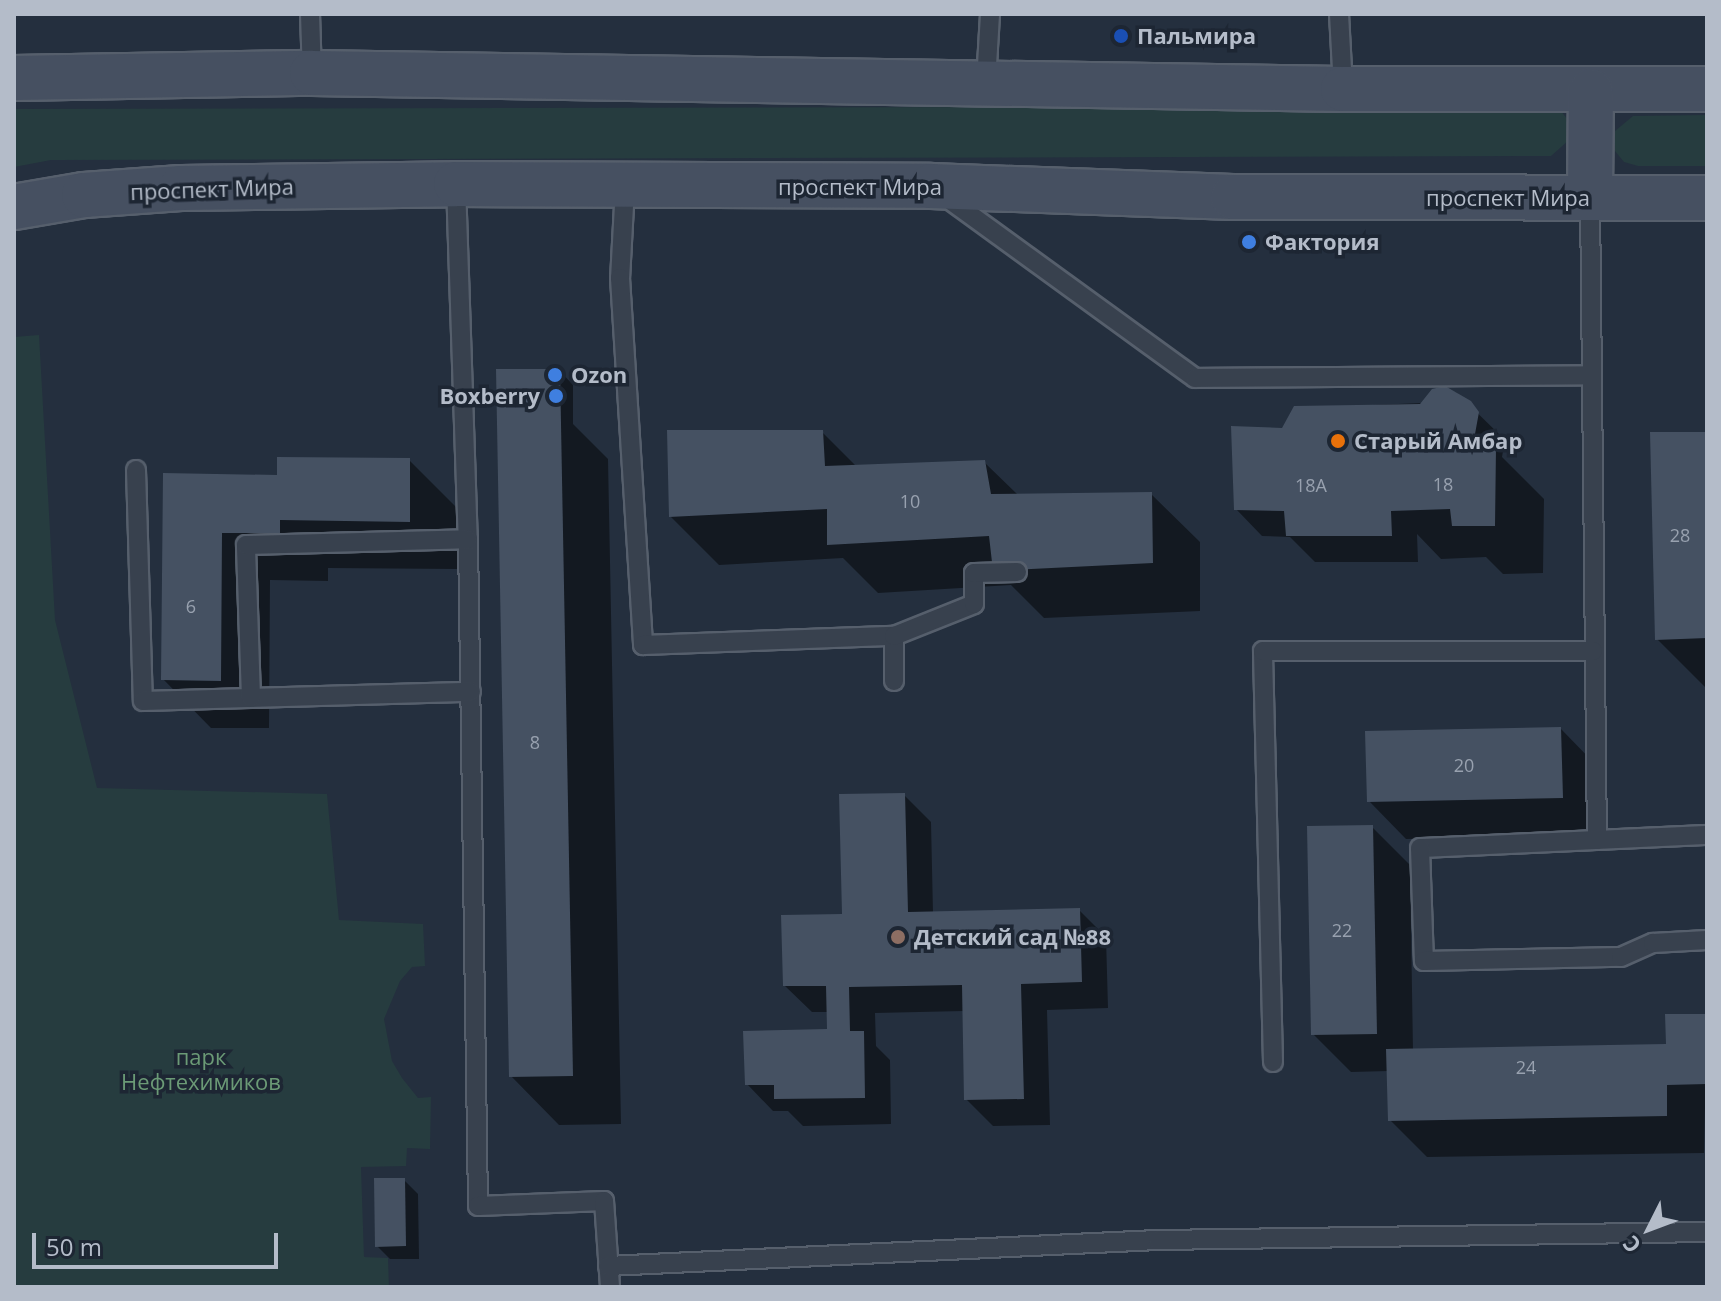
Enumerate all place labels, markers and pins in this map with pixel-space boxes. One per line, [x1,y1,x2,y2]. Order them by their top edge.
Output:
place label: Пальмира [1137,23,1256,49]
marker: Пальмира [1112,27,1130,45]
place label: Фактория [1265,229,1379,255]
marker: Фактория [1240,233,1258,251]
place label: Ozon [571,362,627,388]
marker: Ozon [546,366,564,384]
place label: Boxberry [439,383,540,409]
marker: Boxberry [547,387,565,405]
place label: Старый Амбар [1354,428,1522,454]
marker: Старый Амбар [1329,432,1347,450]
place label: Детский сад №88 [914,924,1111,950]
marker: Детский сад №88 [889,928,907,946]

